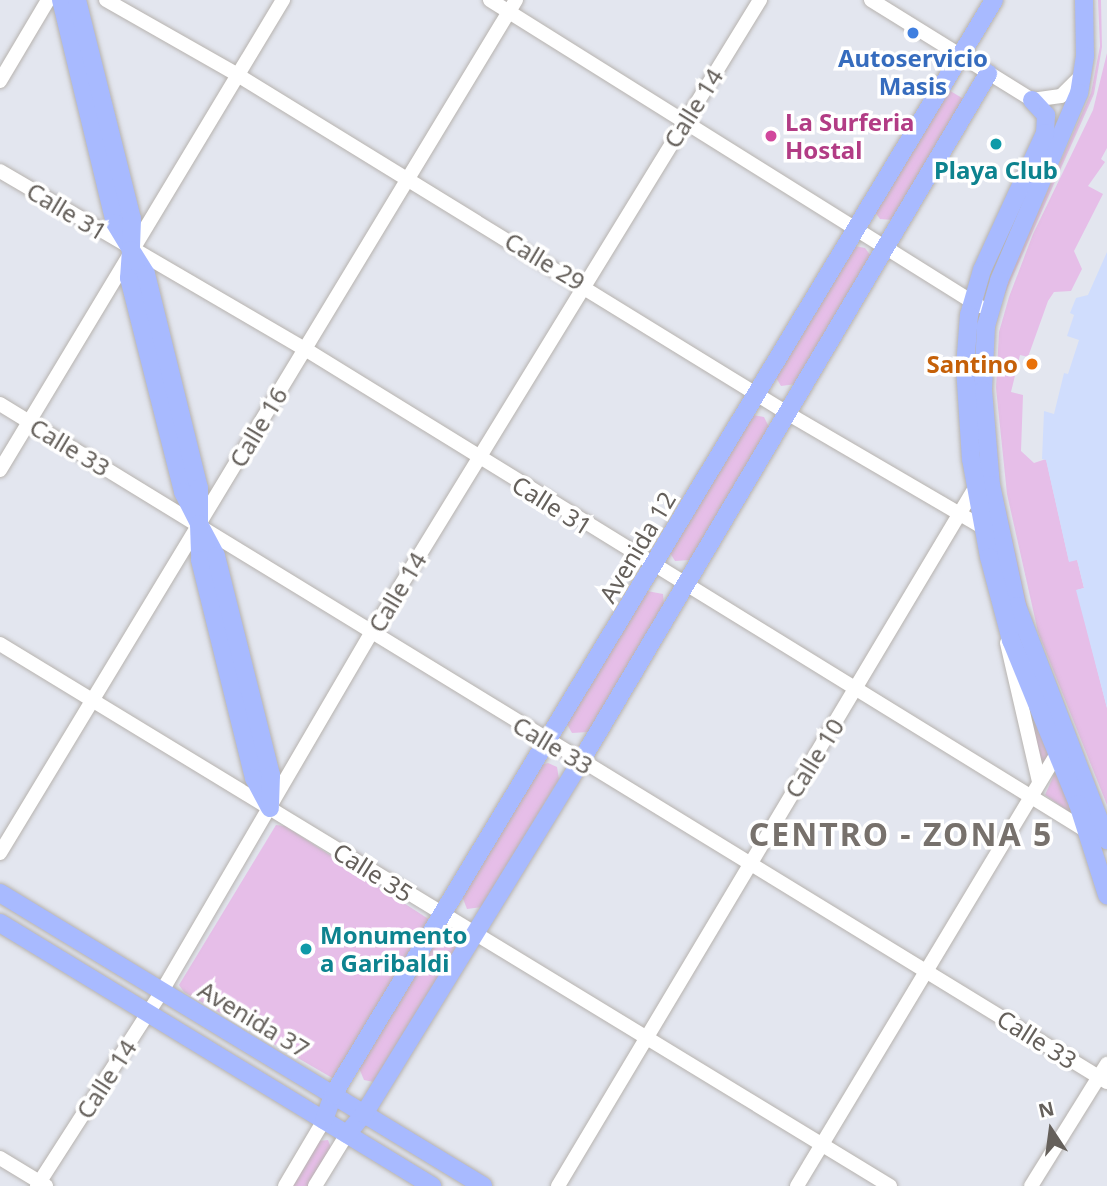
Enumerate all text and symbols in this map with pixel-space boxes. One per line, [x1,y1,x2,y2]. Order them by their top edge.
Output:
marker: Autoservicio Masis [905,25,921,41]
place label: Autoservicio Masis [838,44,988,100]
street label: Calle 14 [657,63,729,153]
place label: La Surferia Hostal [785,108,914,164]
marker: La Surferia Hostal [763,128,779,144]
marker: Playa Club [988,136,1004,152]
place label: Playa Club [934,156,1058,184]
street label: Calle 31 [22,176,112,246]
street label: Calle 29 [500,226,590,296]
place label: Santino [927,350,1018,378]
marker: Santino [1024,356,1040,372]
street label: Calle 16 [223,382,293,472]
street label: Calle 33 [25,412,115,482]
street label: Calle 31 [507,469,597,541]
street label: Avenida 12 [593,486,681,608]
street label: Calle 14 [362,547,432,637]
street label: Calle 33 [508,710,598,780]
street label: Calle 10 [778,713,850,803]
district label: CENTRO - ZONA 5 [751,815,1051,853]
street label: Calle 35 [328,836,418,908]
place label: Monumento a Garibaldi [320,921,468,977]
marker: Monumento a Garibaldi [298,941,314,957]
street label: Avenida 37 [193,975,315,1063]
street label: Calle 33 [992,1003,1082,1075]
street label: Calle 14 [70,1034,142,1124]
north arrow [1016,1095,1086,1165]
text: N [1036,1095,1057,1124]

